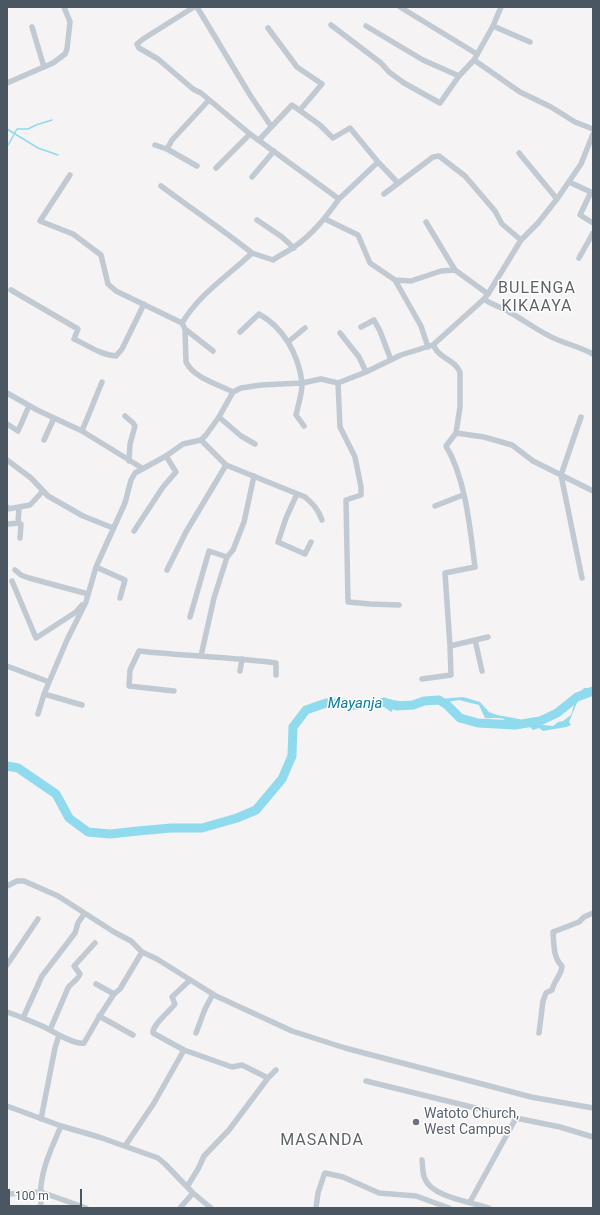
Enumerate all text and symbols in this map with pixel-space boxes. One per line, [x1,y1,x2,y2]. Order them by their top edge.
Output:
district label: BULENGA KIKAAYA [498,279,576,317]
water label: Mayanja [328,695,382,713]
place label: Watoto Church, West Campus [424,1106,519,1138]
marker: Watoto Church, West Campus [411,1117,421,1127]
district label: MASANDA [280,1131,364,1151]
scale bar [10,1181,84,1207]
text: 100 m [15,1189,49,1203]

